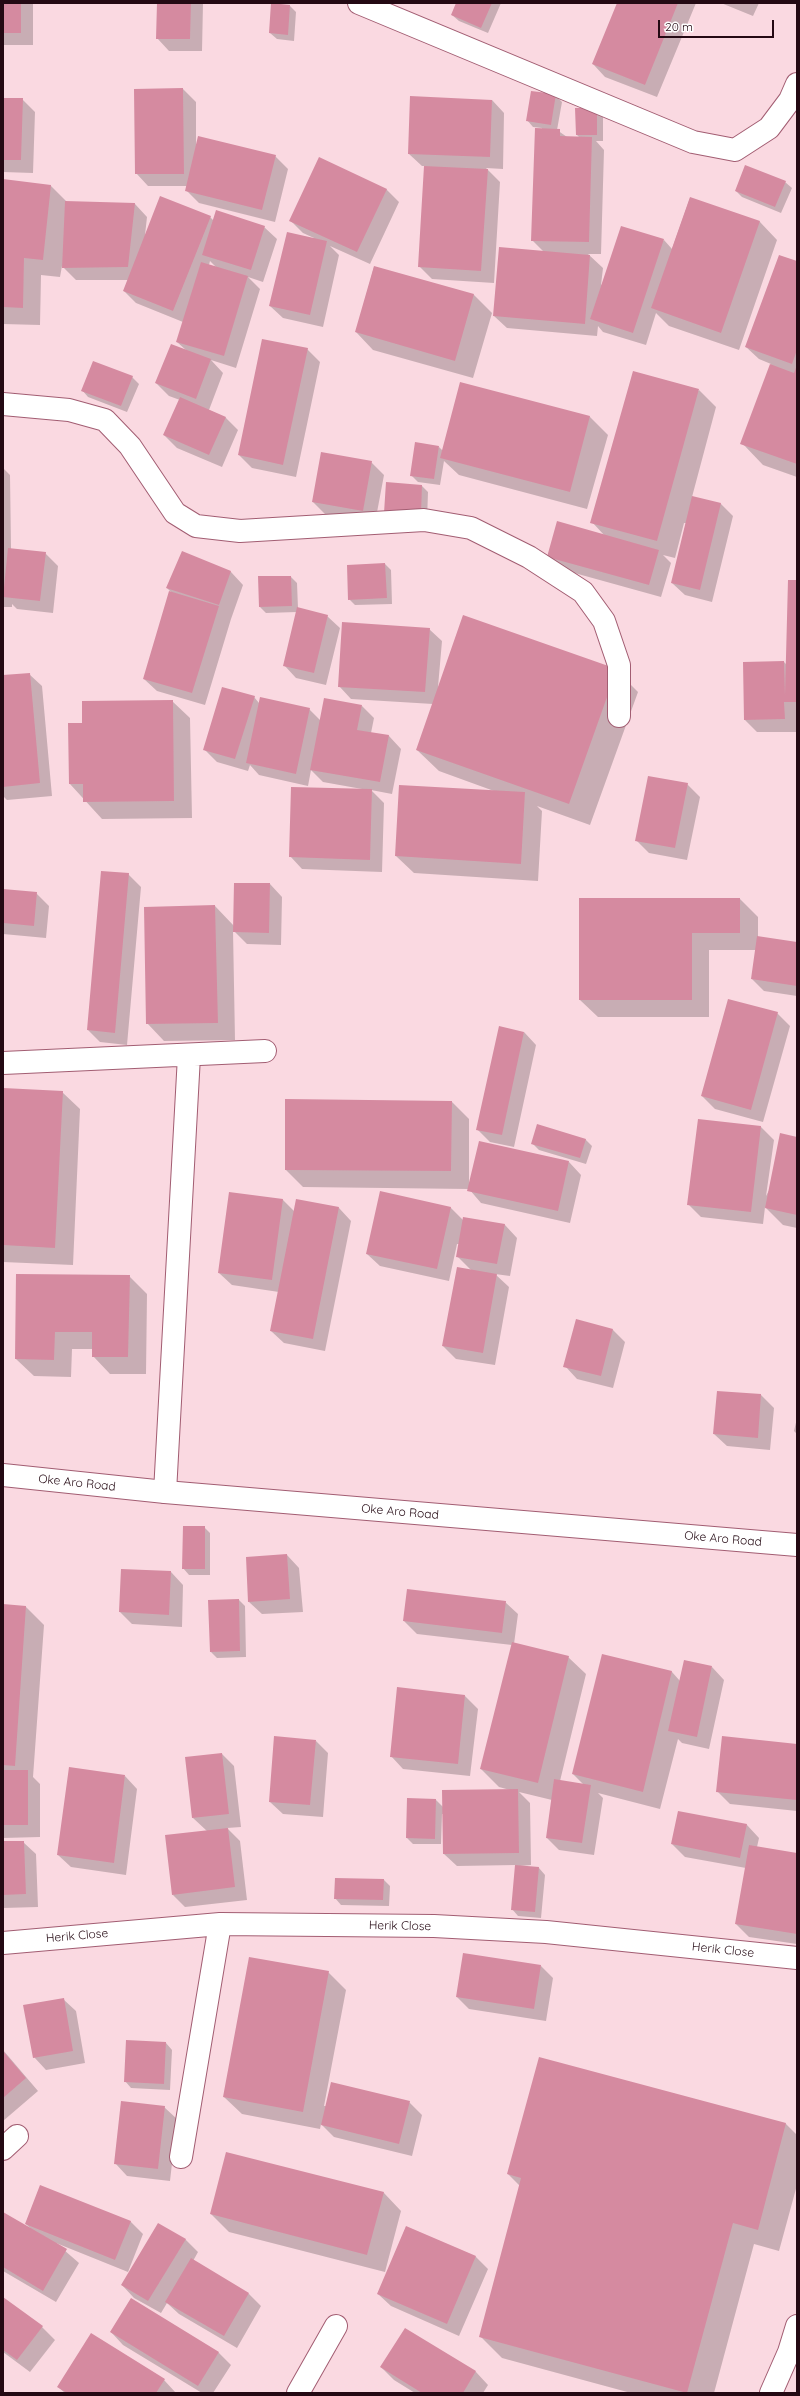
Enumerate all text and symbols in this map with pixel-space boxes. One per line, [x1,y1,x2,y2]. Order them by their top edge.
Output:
scale bar [660,12,776,38]
text: 20 m [665,19,693,34]
street label: Oke Aro Road [38,1472,116,1494]
street label: Oke Aro Road [361,1501,439,1523]
street label: Oke Aro Road [684,1528,762,1550]
street label: Herik Close [369,1918,431,1934]
street label: Herik Close [45,1926,109,1946]
street label: Herik Close [691,1940,755,1960]

